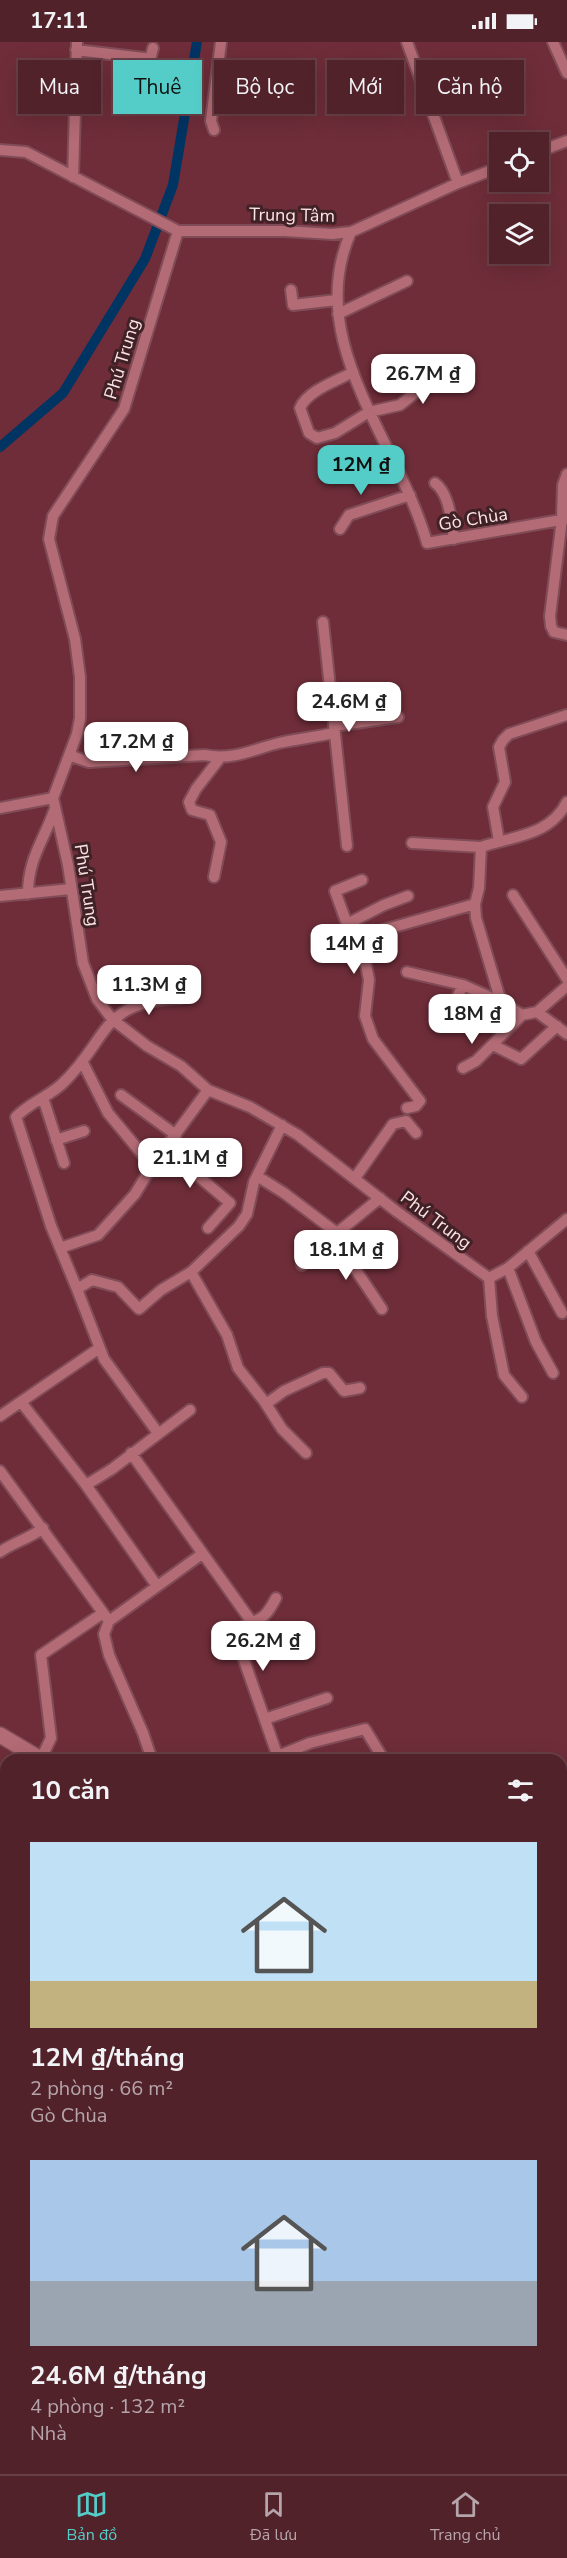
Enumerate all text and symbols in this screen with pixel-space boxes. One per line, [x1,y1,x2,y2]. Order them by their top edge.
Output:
text: 17:11 [30,6,88,36]
chip: Mua [18,60,101,114]
chip: Thuê [113,60,202,114]
chip: Bộ lọc [214,60,315,114]
chip: Mới [327,60,404,114]
chip: Căn hộ [416,60,524,114]
map controls [489,132,549,264]
button: locate [489,132,549,192]
street label: Trung Tâm [249,202,335,228]
button: layers [489,204,549,264]
street label: Phú Trung [98,316,146,402]
pin: 26.7M ₫ [368,354,478,405]
text: 26.7M ₫ [385,360,461,387]
pin: 12M ₫ [319,445,403,496]
text: 12M ₫ [332,451,390,478]
street label: Gò Chùa [437,502,509,536]
pin: 24.6M ₫ [294,682,404,733]
text: 24.6M ₫ [311,688,387,715]
pin: 17.2M ₫ [81,722,191,773]
text: 17.2M ₫ [98,728,174,755]
street label: Phú Trung [69,842,105,928]
pin: 14M ₫ [312,924,396,975]
text: 14M ₫ [325,930,383,957]
pin: 11.3M ₫ [94,965,204,1016]
text: 11.3M ₫ [111,971,187,998]
pin: 18M ₫ [430,994,514,1045]
text: 18M ₫ [443,1000,501,1027]
pin: 21.1M ₫ [135,1138,245,1189]
text: 21.1M ₫ [152,1144,228,1171]
street label: Phú Trung [396,1185,476,1255]
pin: 18.1M ₫ [291,1230,401,1281]
text: 18.1M ₫ [308,1236,384,1263]
pin: 26.2M ₫ [208,1621,318,1672]
text: 26.2M ₫ [225,1627,301,1654]
text: 10 căn [30,1773,110,1808]
icon: filters [504,1774,537,1807]
icon: home [230,1881,338,1989]
text: 12M ₫/tháng [30,2040,185,2075]
text: 2 phòng · 66 m² [30,2075,173,2102]
text: Gò Chùa [30,2102,107,2129]
icon: home [230,2199,338,2307]
text: 24.6M ₫/tháng [30,2358,207,2393]
text: 4 phòng · 132 m² [30,2393,185,2420]
text: Nhà [30,2420,67,2447]
tab: Bản đồ [66,2488,117,2546]
tab: Đã lưu [250,2488,297,2546]
tab: Trang chủ [430,2488,501,2546]

